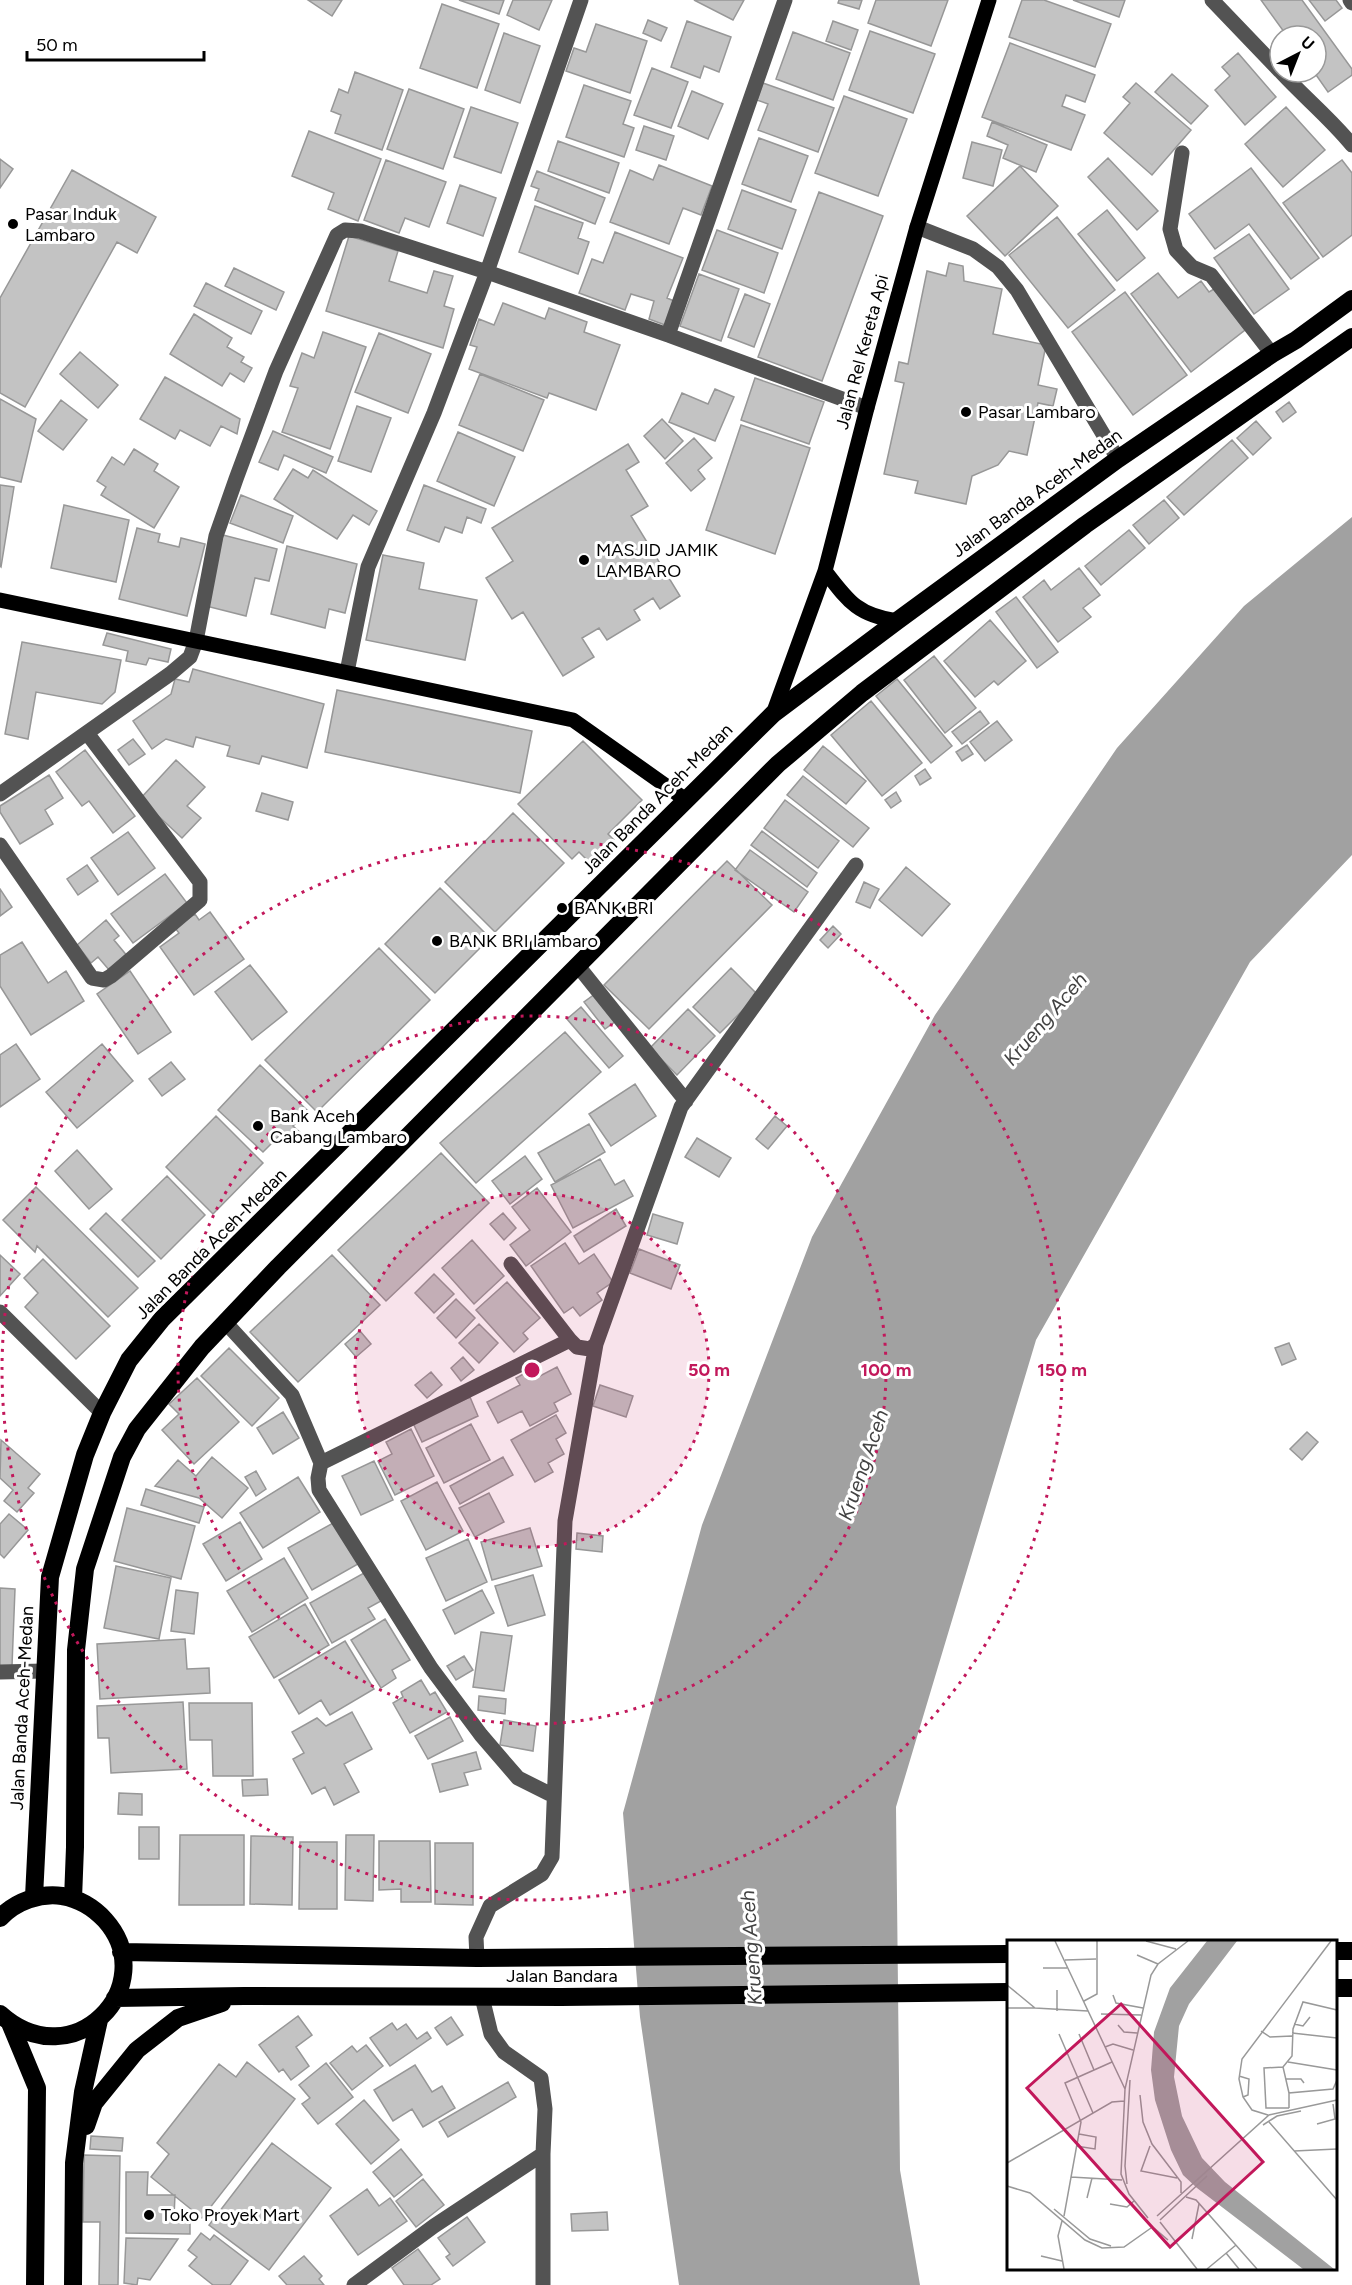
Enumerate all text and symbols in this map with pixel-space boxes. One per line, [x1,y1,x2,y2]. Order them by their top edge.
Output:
scale bar [27,24,204,62]
north arrow [1268,24,1328,84]
text: U [1297,32,1318,54]
text: 50 m [36,34,78,56]
place label: Pasar Induk Lambaro [25,203,117,246]
marker: Pasar Induk Lambaro [6,217,20,231]
street label: Jalan Rel Kereta Api [831,272,893,432]
place label: Pasar Lambaro [978,401,1096,423]
marker: Pasar Lambaro [959,405,973,419]
street label: Jalan Banda Aceh-Medan [948,424,1126,562]
place label: MASJID JAMIK LAMBARO [596,539,718,582]
marker: MASJID JAMIK LAMBARO [577,553,591,567]
street label: Jalan Banda Aceh-Medan [577,719,737,879]
place label: BANK BRI [574,897,654,919]
marker: BANK BRI [555,901,569,915]
place label: BANK BRI lambaro [449,930,598,952]
marker: BANK BRI lambaro [430,934,444,948]
water label: Krueng Aceh [998,968,1092,1070]
place label: Bank Aceh Cabang Lambaro [270,1105,407,1148]
marker: Bank Aceh Cabang Lambaro [251,1119,265,1133]
street label: Jalan Banda Aceh-Medan [131,1164,291,1324]
text: 50 m [688,1359,730,1381]
text: 100 m [861,1359,911,1381]
text: 150 m [1037,1359,1087,1381]
centre of rings [522,1360,542,1380]
water label: Krueng Aceh [833,1407,893,1523]
street label: Jalan Banda Aceh-Medan [6,1605,38,1811]
water label: Krueng Aceh [735,1890,767,2006]
inset map [1007,1940,1337,2270]
street label: Jalan Bandara [506,1965,618,1987]
place label: Toko Proyek Mart [161,2204,300,2226]
marker: Toko Proyek Mart [142,2208,156,2222]

